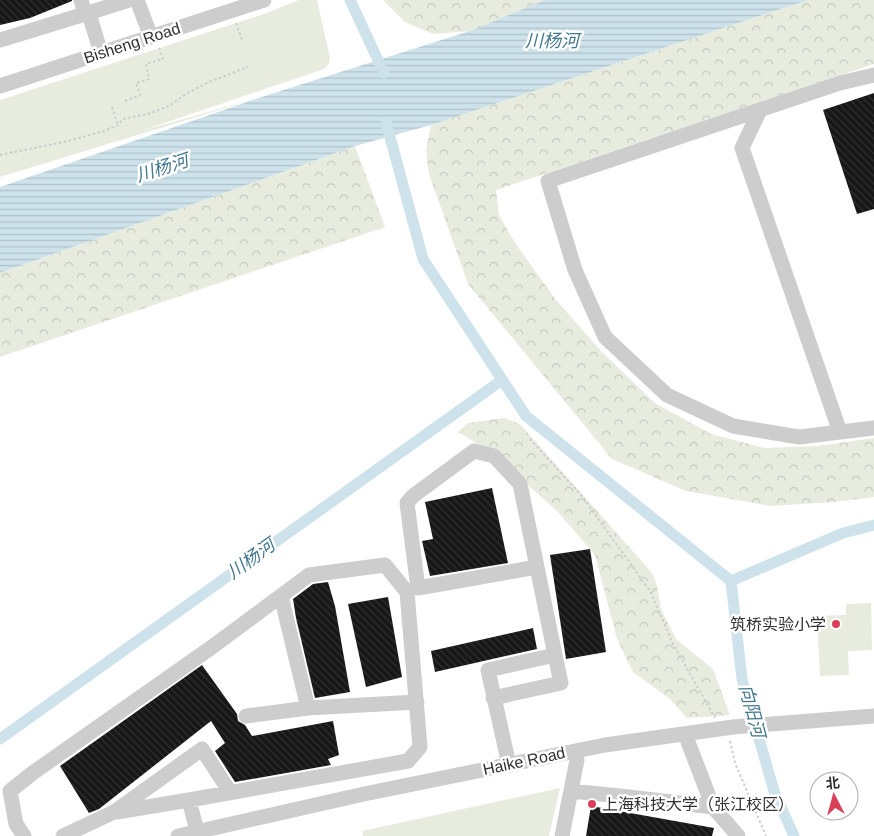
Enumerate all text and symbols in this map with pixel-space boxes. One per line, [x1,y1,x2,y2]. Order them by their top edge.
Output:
street label: Bisheng Road [82,19,182,67]
water label: 川杨河 [525,31,582,51]
water label: 川杨河 [133,149,194,186]
water label: 川杨河 [223,533,281,583]
place label: 筑桥实验小学 [730,616,826,633]
marker: 筑桥实验小学 [830,618,842,630]
water label: 向阳河 [735,682,769,743]
street label: Haike Road [481,744,567,778]
north arrow [809,771,859,821]
text: 北 [825,774,840,792]
place label: 上海科技大学（张江校区） [602,796,794,813]
marker: 上海科技大学（张江校区） [586,798,598,810]

